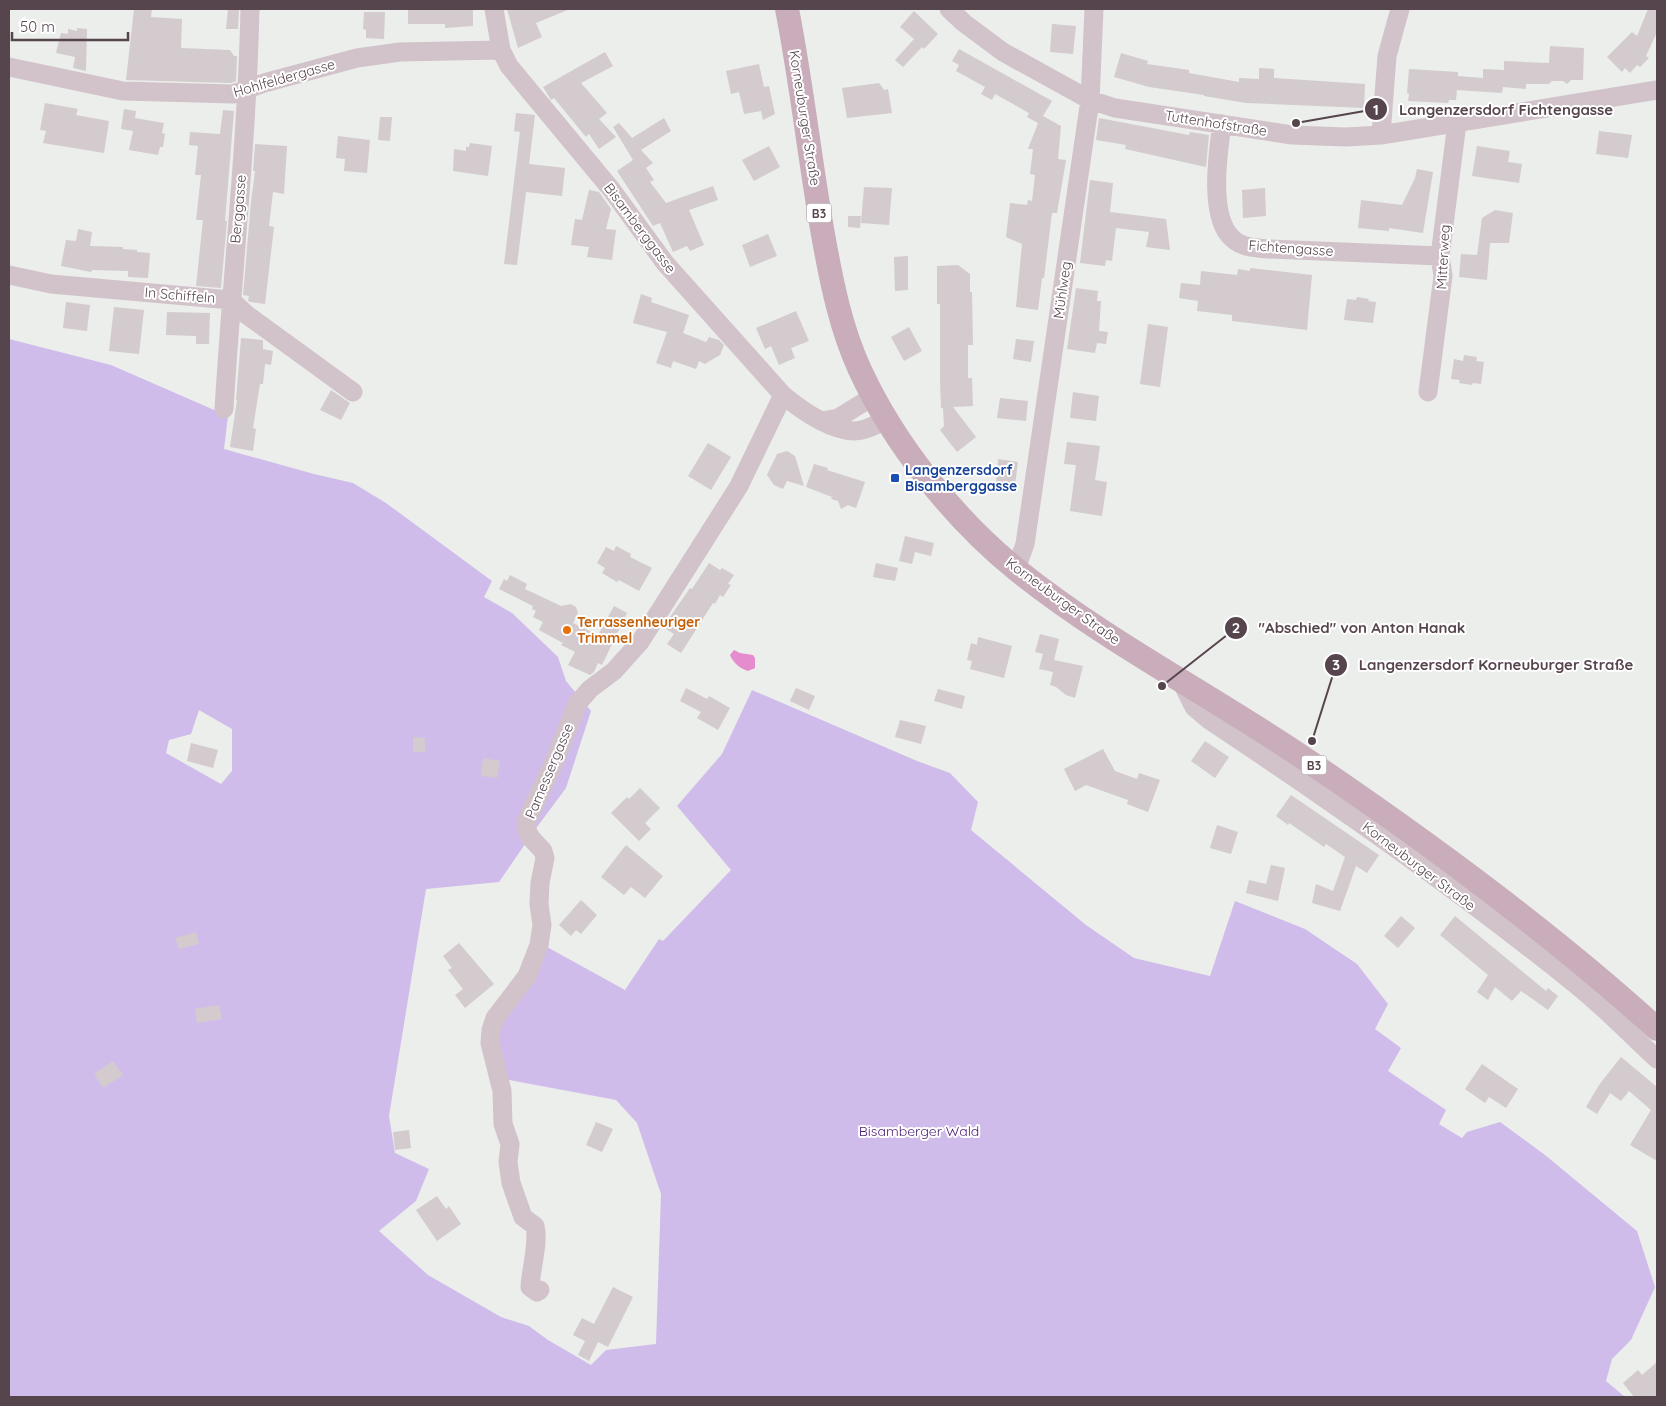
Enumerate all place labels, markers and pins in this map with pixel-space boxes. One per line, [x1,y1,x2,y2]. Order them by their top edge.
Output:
callout: Langenzersdorf Fichtengasse [1364,94,1623,124]
place label: Langenzersdorf Bisamberggasse [905,461,1017,495]
marker: Langenzersdorf Bisamberggasse [889,472,901,484]
place label: Terrassenheuriger Trimmel [577,613,700,647]
callout: "Abschied" von Anton Hanak [1224,613,1476,643]
marker: Terrassenheuriger Trimmel [561,624,573,636]
callout: Langenzersdorf Korneuburger Straße [1323,650,1643,680]

